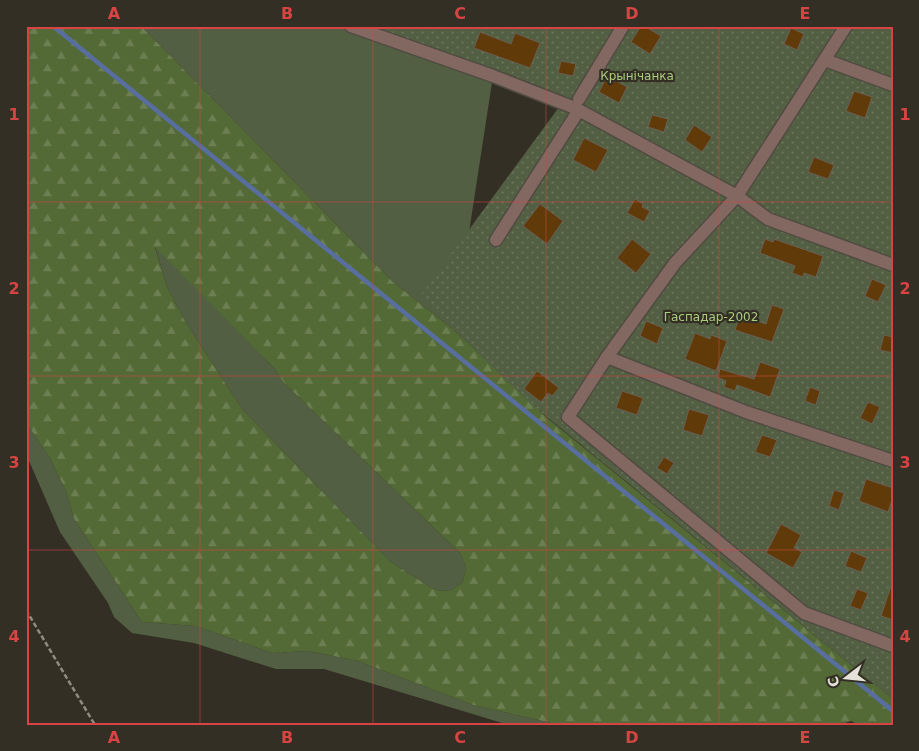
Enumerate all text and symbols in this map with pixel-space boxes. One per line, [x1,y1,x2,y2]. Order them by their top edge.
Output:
text: A [108,4,121,23]
text: B [281,4,293,23]
text: C [454,4,466,23]
text: D [625,4,639,23]
text: E [800,4,810,23]
park label: Крынічанка [600,69,674,83]
text: 1 [8,105,20,124]
text: 1 [899,105,911,124]
text: 2 [8,279,20,298]
text: 2 [899,279,911,298]
park label: Гаспадар-2002 [664,310,758,324]
text: 3 [8,453,20,472]
text: 3 [899,453,911,472]
text: 4 [8,627,20,646]
text: 4 [899,627,911,646]
north arrow [822,654,872,704]
text: С [824,674,843,689]
text: A [108,728,121,747]
text: B [281,728,293,747]
text: C [454,728,466,747]
text: D [625,728,639,747]
text: E [800,728,810,747]

